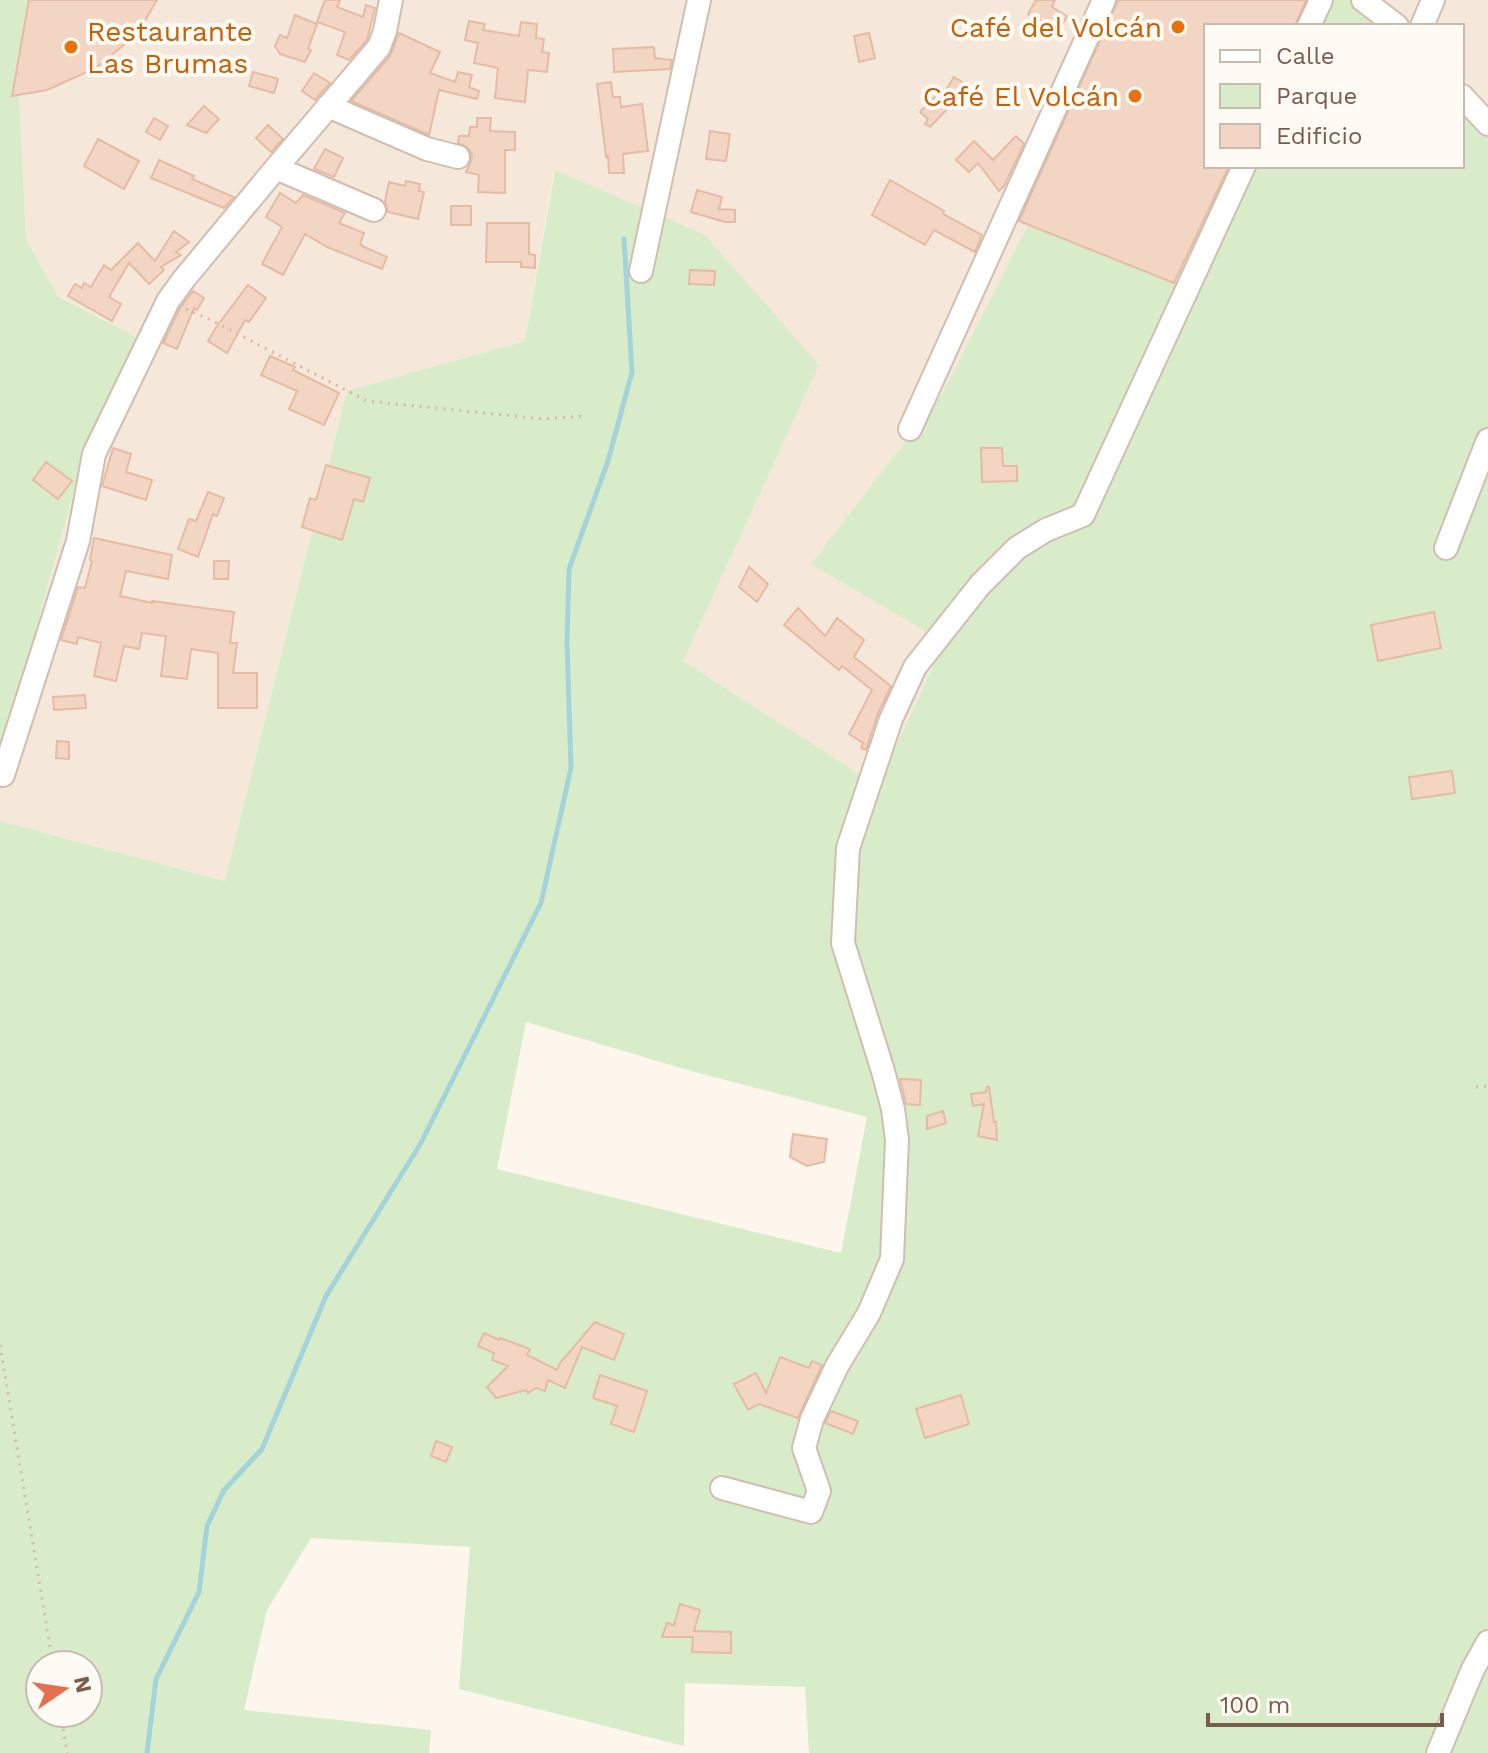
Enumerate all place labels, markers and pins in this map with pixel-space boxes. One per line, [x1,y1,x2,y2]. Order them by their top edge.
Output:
place label: Café del Volcán [950,11,1162,44]
place label: Restaurante Las Brumas [87,15,253,80]
marker: Café del Volcán [1169,18,1187,36]
marker: Restaurante Las Brumas [62,38,80,56]
place label: Café El Volcán [923,80,1119,113]
marker: Café El Volcán [1126,87,1144,105]

